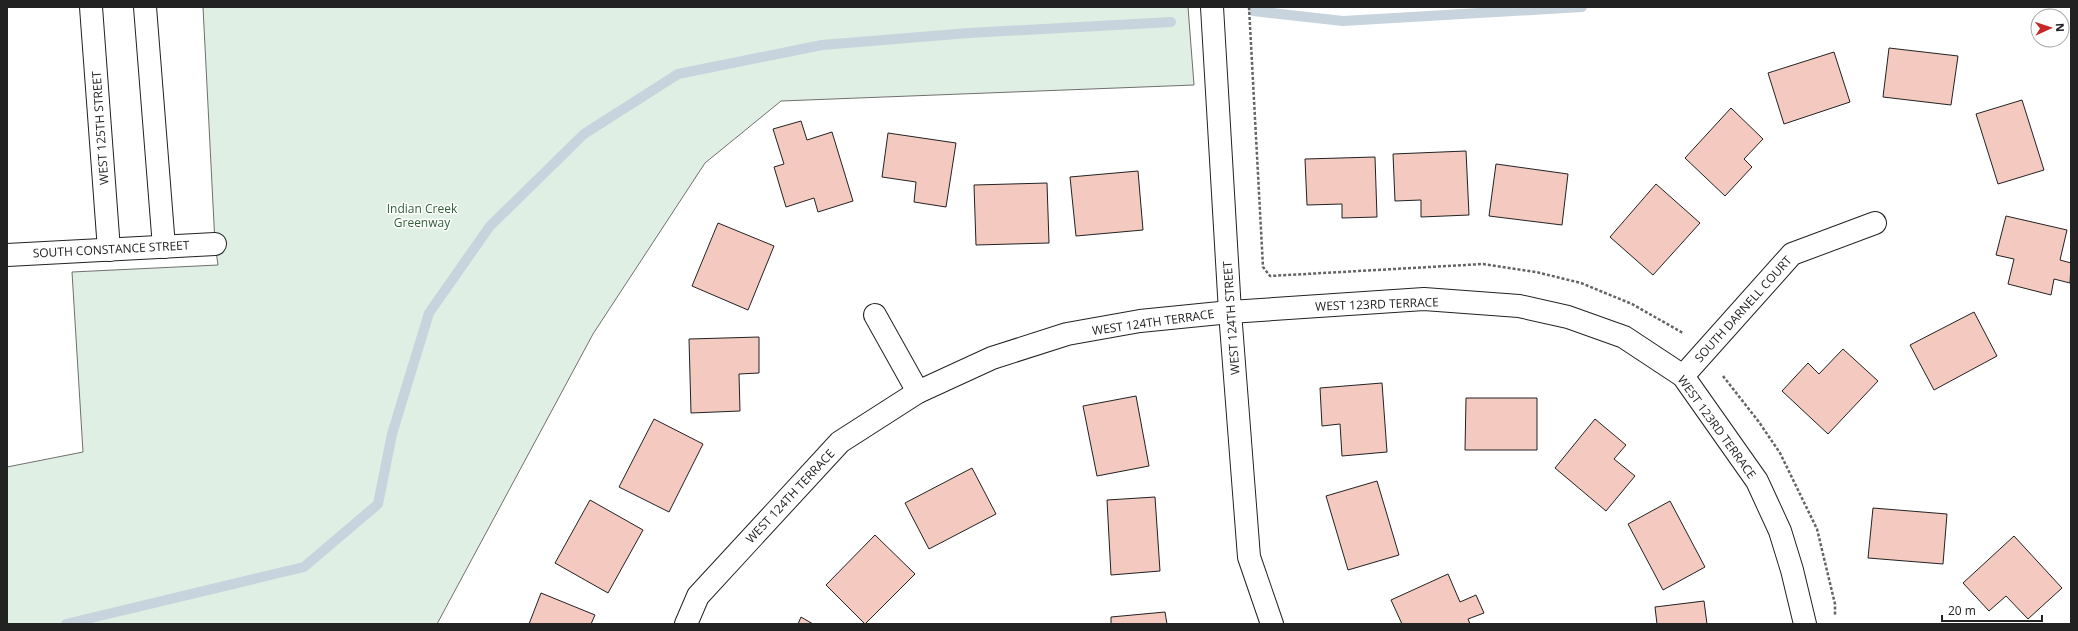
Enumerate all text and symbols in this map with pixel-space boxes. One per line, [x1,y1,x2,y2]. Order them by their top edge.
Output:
north arrow [2030,8,2070,48]
text: N [2053,23,2068,32]
street label: WEST 125TH STREET [88,70,112,185]
park label: Indian Creek Greenway [387,200,458,231]
street label: SOUTH CONSTANCE STREET [32,236,190,262]
street label: SOUTH DARNELL COURT [1691,252,1796,366]
street label: WEST 124TH STREET [1219,260,1243,375]
street label: WEST 123RD TERRACE [1315,293,1439,315]
street label: WEST 124TH TERRACE [1091,305,1215,339]
street label: WEST 123RD TERRACE [1674,372,1760,482]
street label: WEST 124TH TERRACE [742,445,838,547]
scale bar [1942,597,2042,623]
text: 20 m [1948,602,1976,619]

